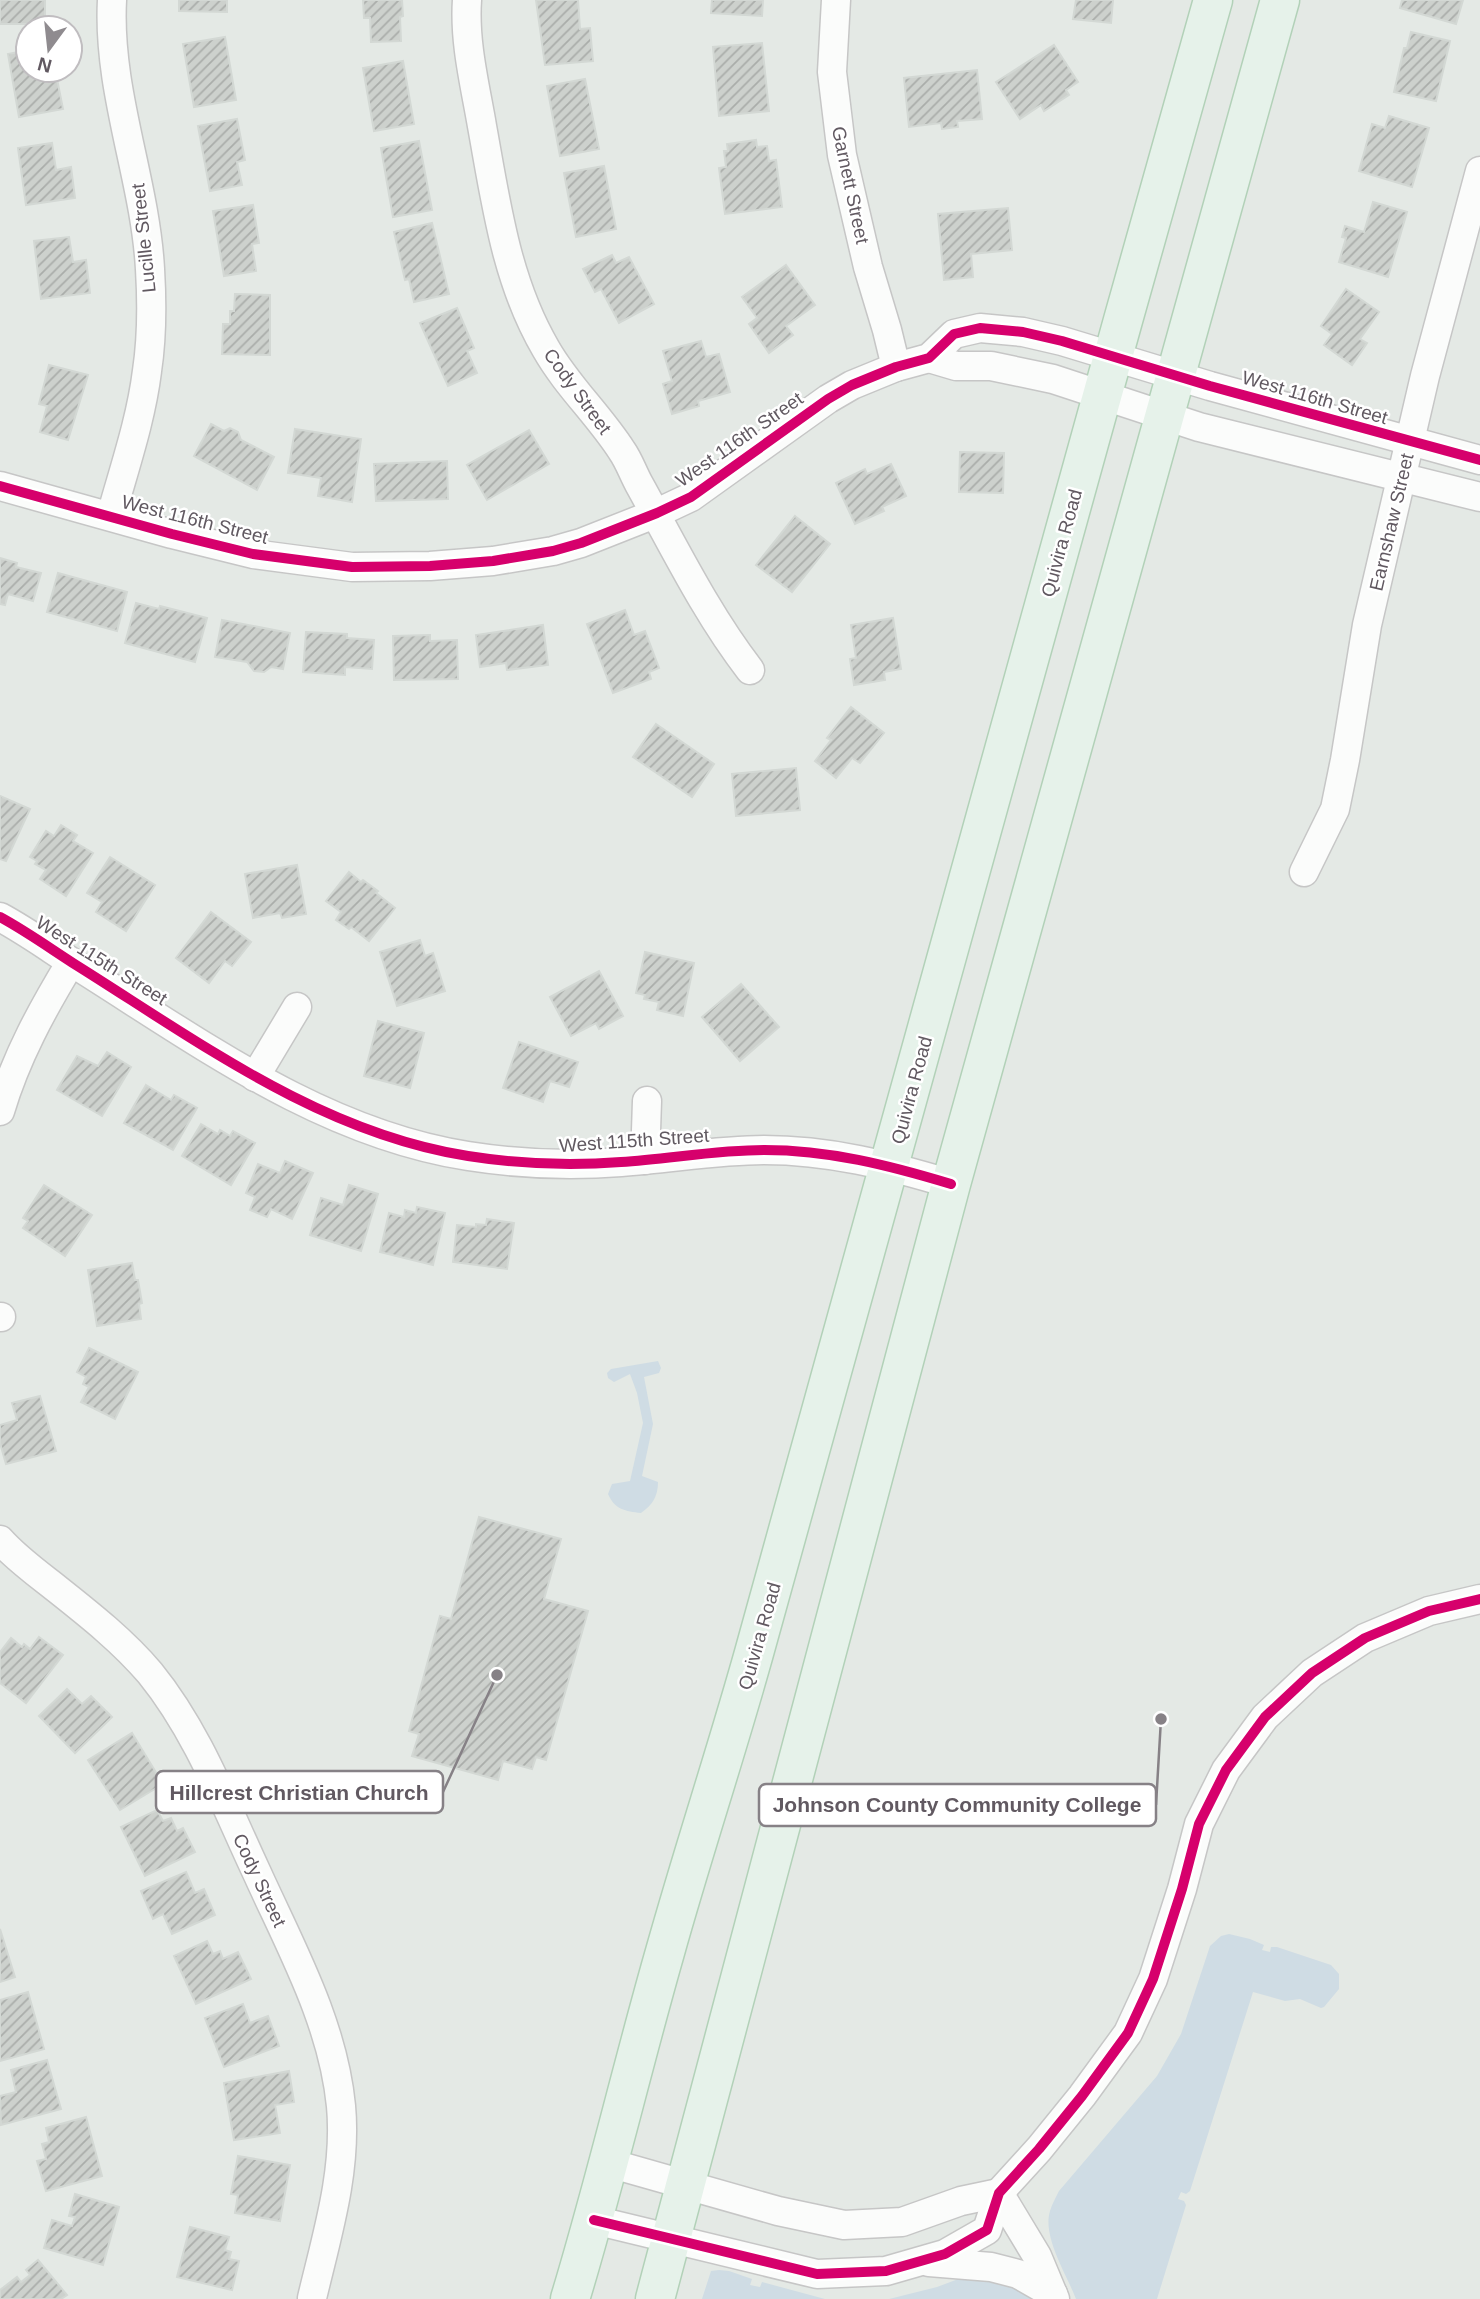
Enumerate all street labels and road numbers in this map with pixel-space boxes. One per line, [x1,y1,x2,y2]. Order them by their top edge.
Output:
street label: Garnett Street [828,125,873,246]
street label: Lucille Street [127,182,160,294]
street label: Cody Street [540,345,616,439]
street label: West 116th Street [1240,367,1391,428]
street label: West 116th Street [672,387,807,491]
street label: Earnshaw Street [1365,451,1418,593]
street label: Quivira Road [1037,487,1086,599]
street label: West 116th Street [119,491,271,548]
street label: West 115th Street [32,912,172,1010]
street label: Quivira Road [887,1034,936,1146]
street label: West 115th Street [558,1125,710,1156]
street label: Quivira Road [734,1580,785,1692]
street label: Cody Street [229,1830,291,1931]

